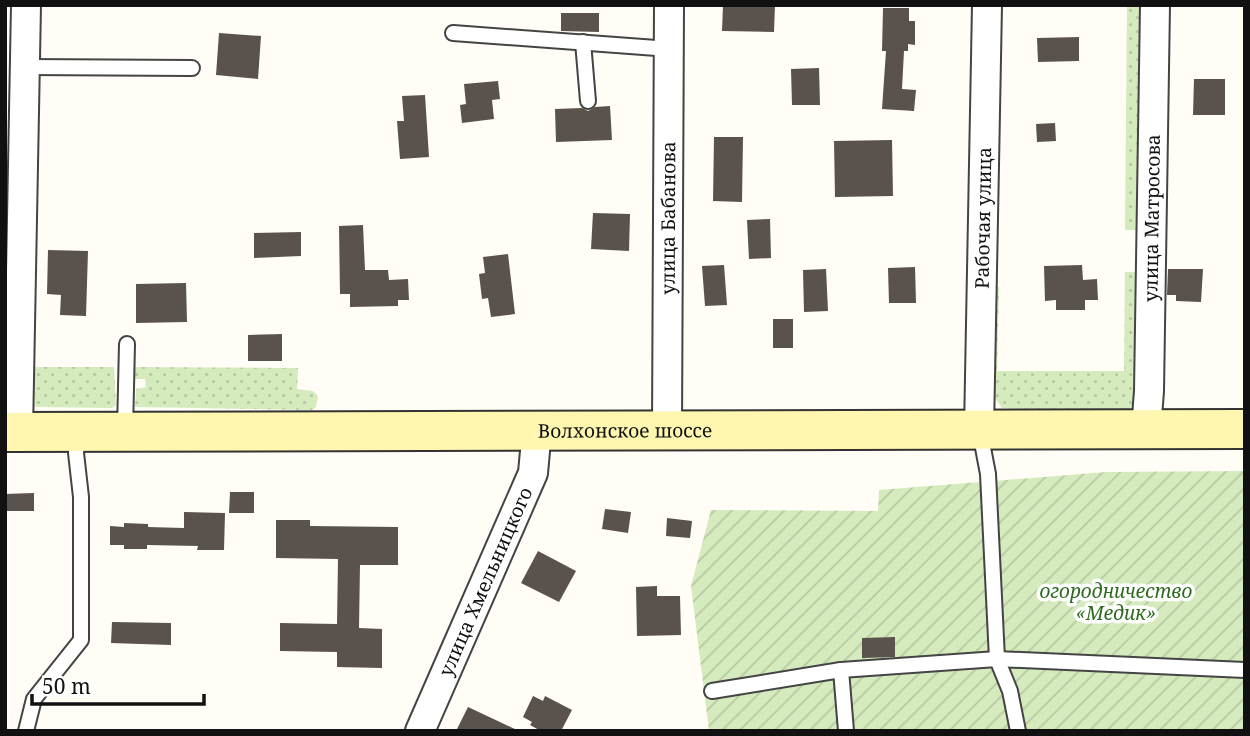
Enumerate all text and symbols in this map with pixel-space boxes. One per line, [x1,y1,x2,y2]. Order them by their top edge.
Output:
street label: улица Матросова [1137,134,1166,302]
street label: улица Бабанова [655,141,681,295]
street label: Рабочая улица [969,147,997,289]
street label: Волхонское шоссе [538,417,712,444]
street label: улица Хмельницкого [432,483,538,681]
park label: огородничество «Медик» [1040,578,1192,626]
scale bar [32,662,203,706]
text: 50 m [42,672,91,700]

